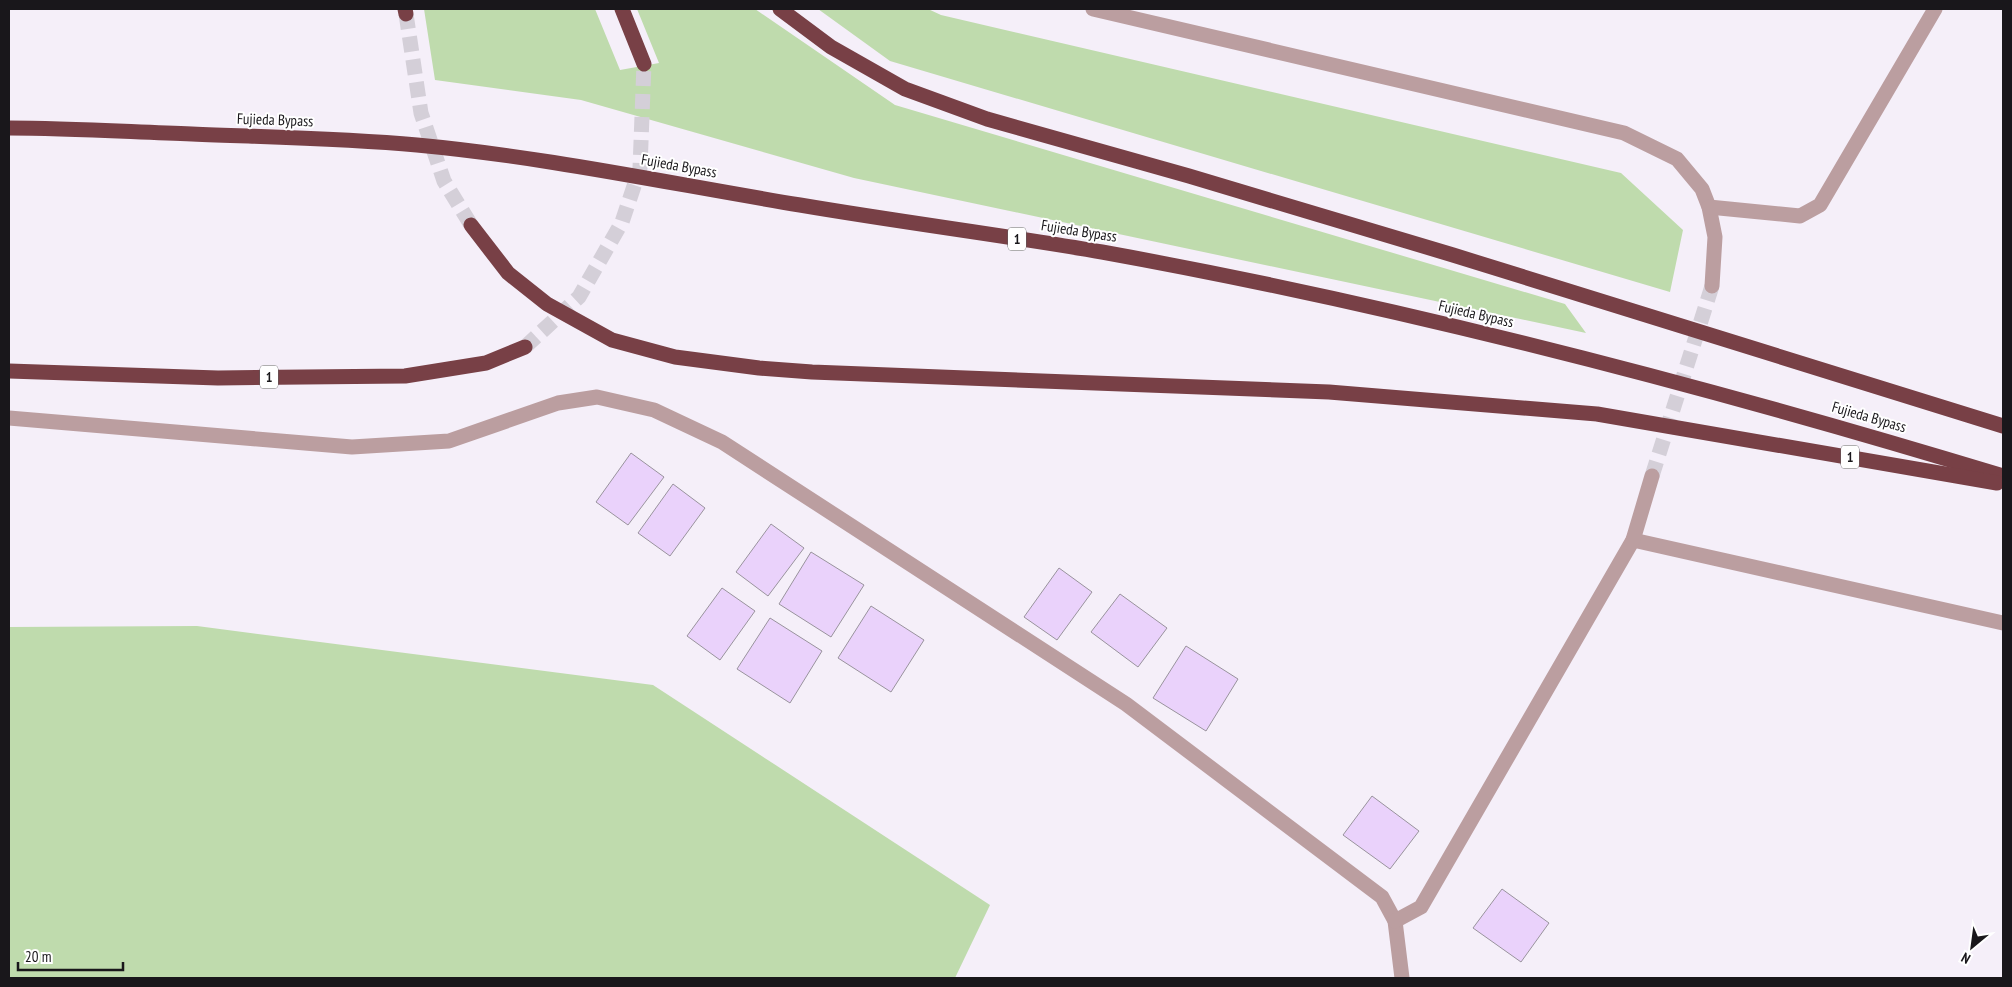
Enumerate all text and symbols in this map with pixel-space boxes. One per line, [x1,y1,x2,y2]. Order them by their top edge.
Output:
street label: Fujieda Bypass [236,109,314,130]
street label: Fujieda Bypass [640,150,718,181]
street label: Fujieda Bypass [1040,215,1118,246]
road number: 1 [1008,228,1026,250]
street label: Fujieda Bypass [1437,296,1515,331]
road number: 1 [260,366,278,388]
street label: Fujieda Bypass [1830,397,1908,436]
road number: 1 [1841,446,1859,468]
north arrow [1947,922,1997,972]
scale bar [18,940,122,972]
text: 20 m [25,947,51,966]
text: N [1958,949,1973,968]

